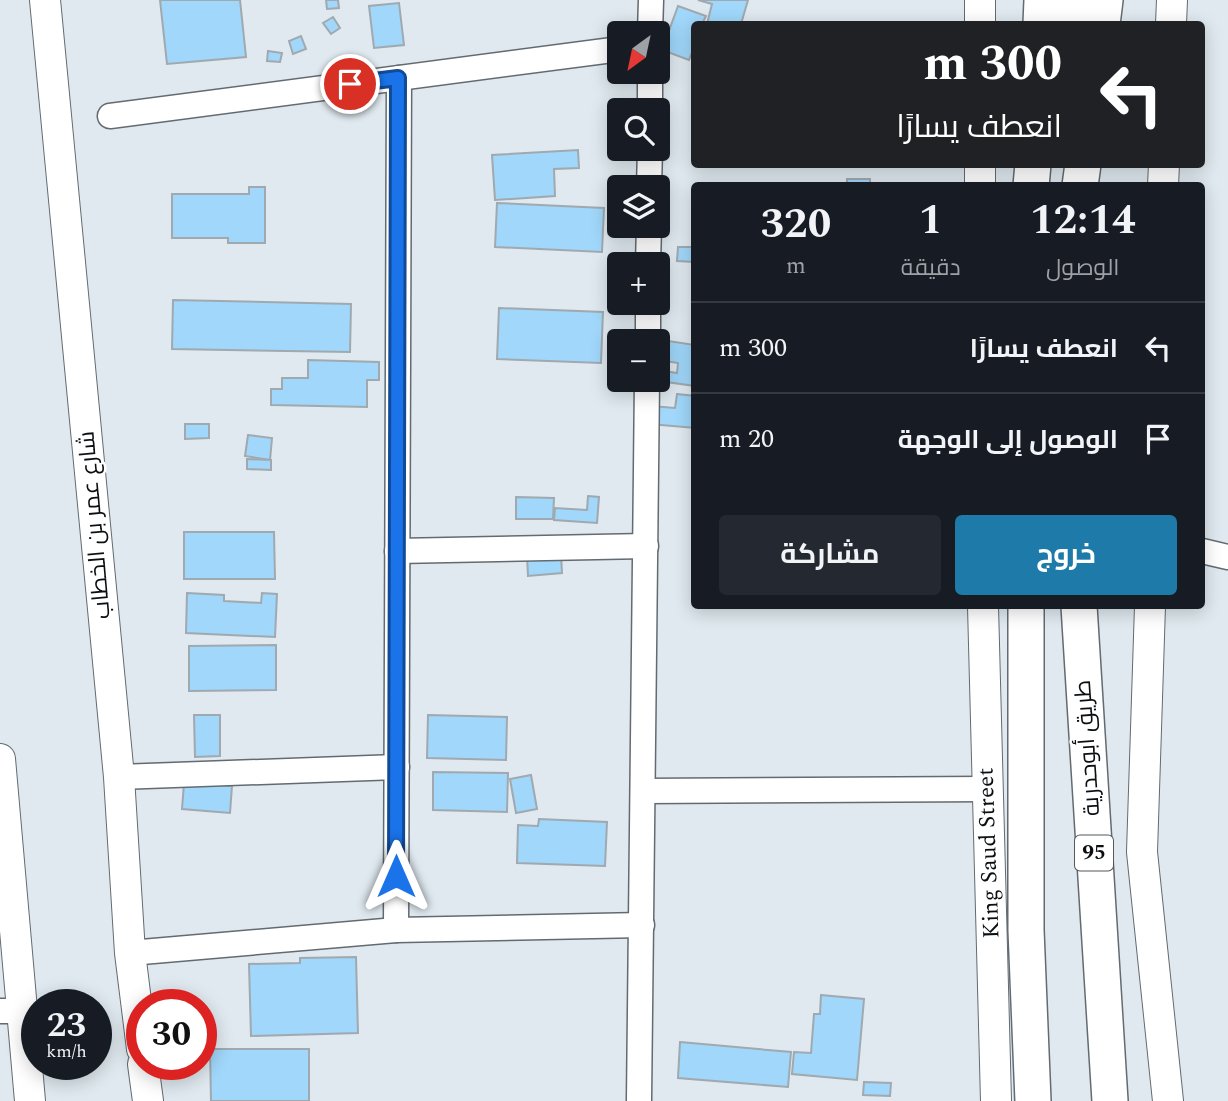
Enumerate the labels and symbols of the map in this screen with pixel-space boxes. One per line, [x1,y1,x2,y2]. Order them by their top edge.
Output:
north arrow [607,21,670,84]
pin [320,54,380,114]
street label: شارع عمر بن الخطاب [69,430,121,620]
street label: طريق أبوحدرية [1066,679,1110,817]
street label: King Saud Street [969,767,1009,939]
road number: 95 [1075,836,1113,870]
position arrow [359,839,433,913]
speed limit sign: 30 [126,989,217,1080]

